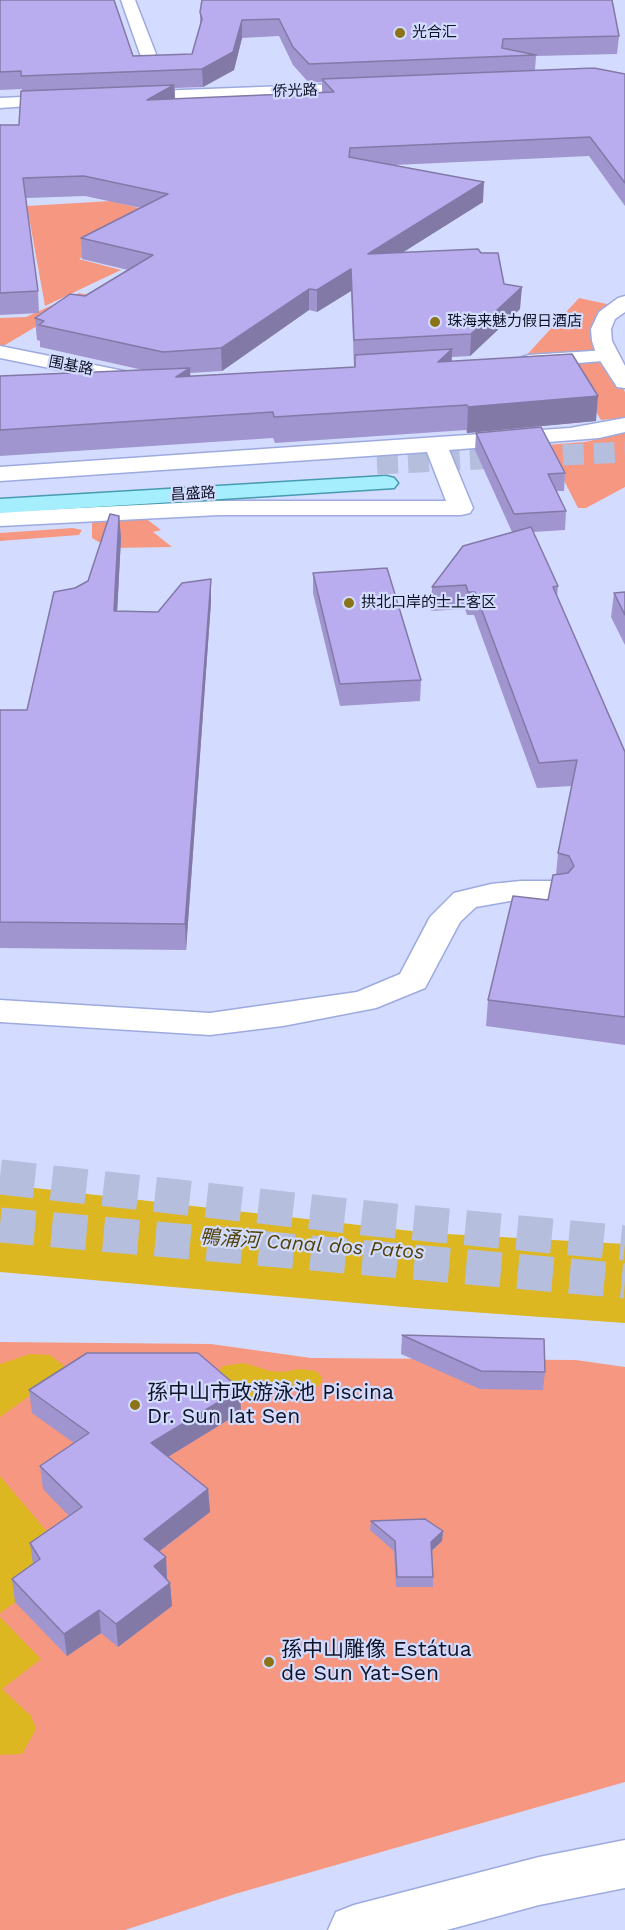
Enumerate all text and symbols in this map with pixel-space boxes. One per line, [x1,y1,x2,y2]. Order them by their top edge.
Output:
place label: 光合汇 [412,24,457,42]
marker: 光合汇 [393,26,407,40]
street label: 侨光路 [272,81,318,101]
place label: 珠海来魅力假日酒店 [447,313,582,331]
marker: 珠海来魅力假日酒店 [428,315,442,329]
street label: 围基路 [47,353,95,379]
street label: 昌盛路 [170,484,216,504]
place label: 拱北口岸的士上客区 [361,594,496,612]
marker: 拱北口岸的士上客区 [342,596,356,610]
water label: 鴨涌河 Canal dos Patos [199,1225,425,1265]
place label: 孫中山市政游泳池 Piscina Dr. Sun Iat Sen [147,1380,394,1430]
marker: 孫中山市政游泳池 Piscina Dr. Sun Iat Sen [128,1398,142,1412]
place label: 孫中山雕像 Estátua de Sun Yat-Sen [281,1637,472,1687]
marker: 孫中山雕像 Estátua de Sun Yat-Sen [262,1655,276,1669]

